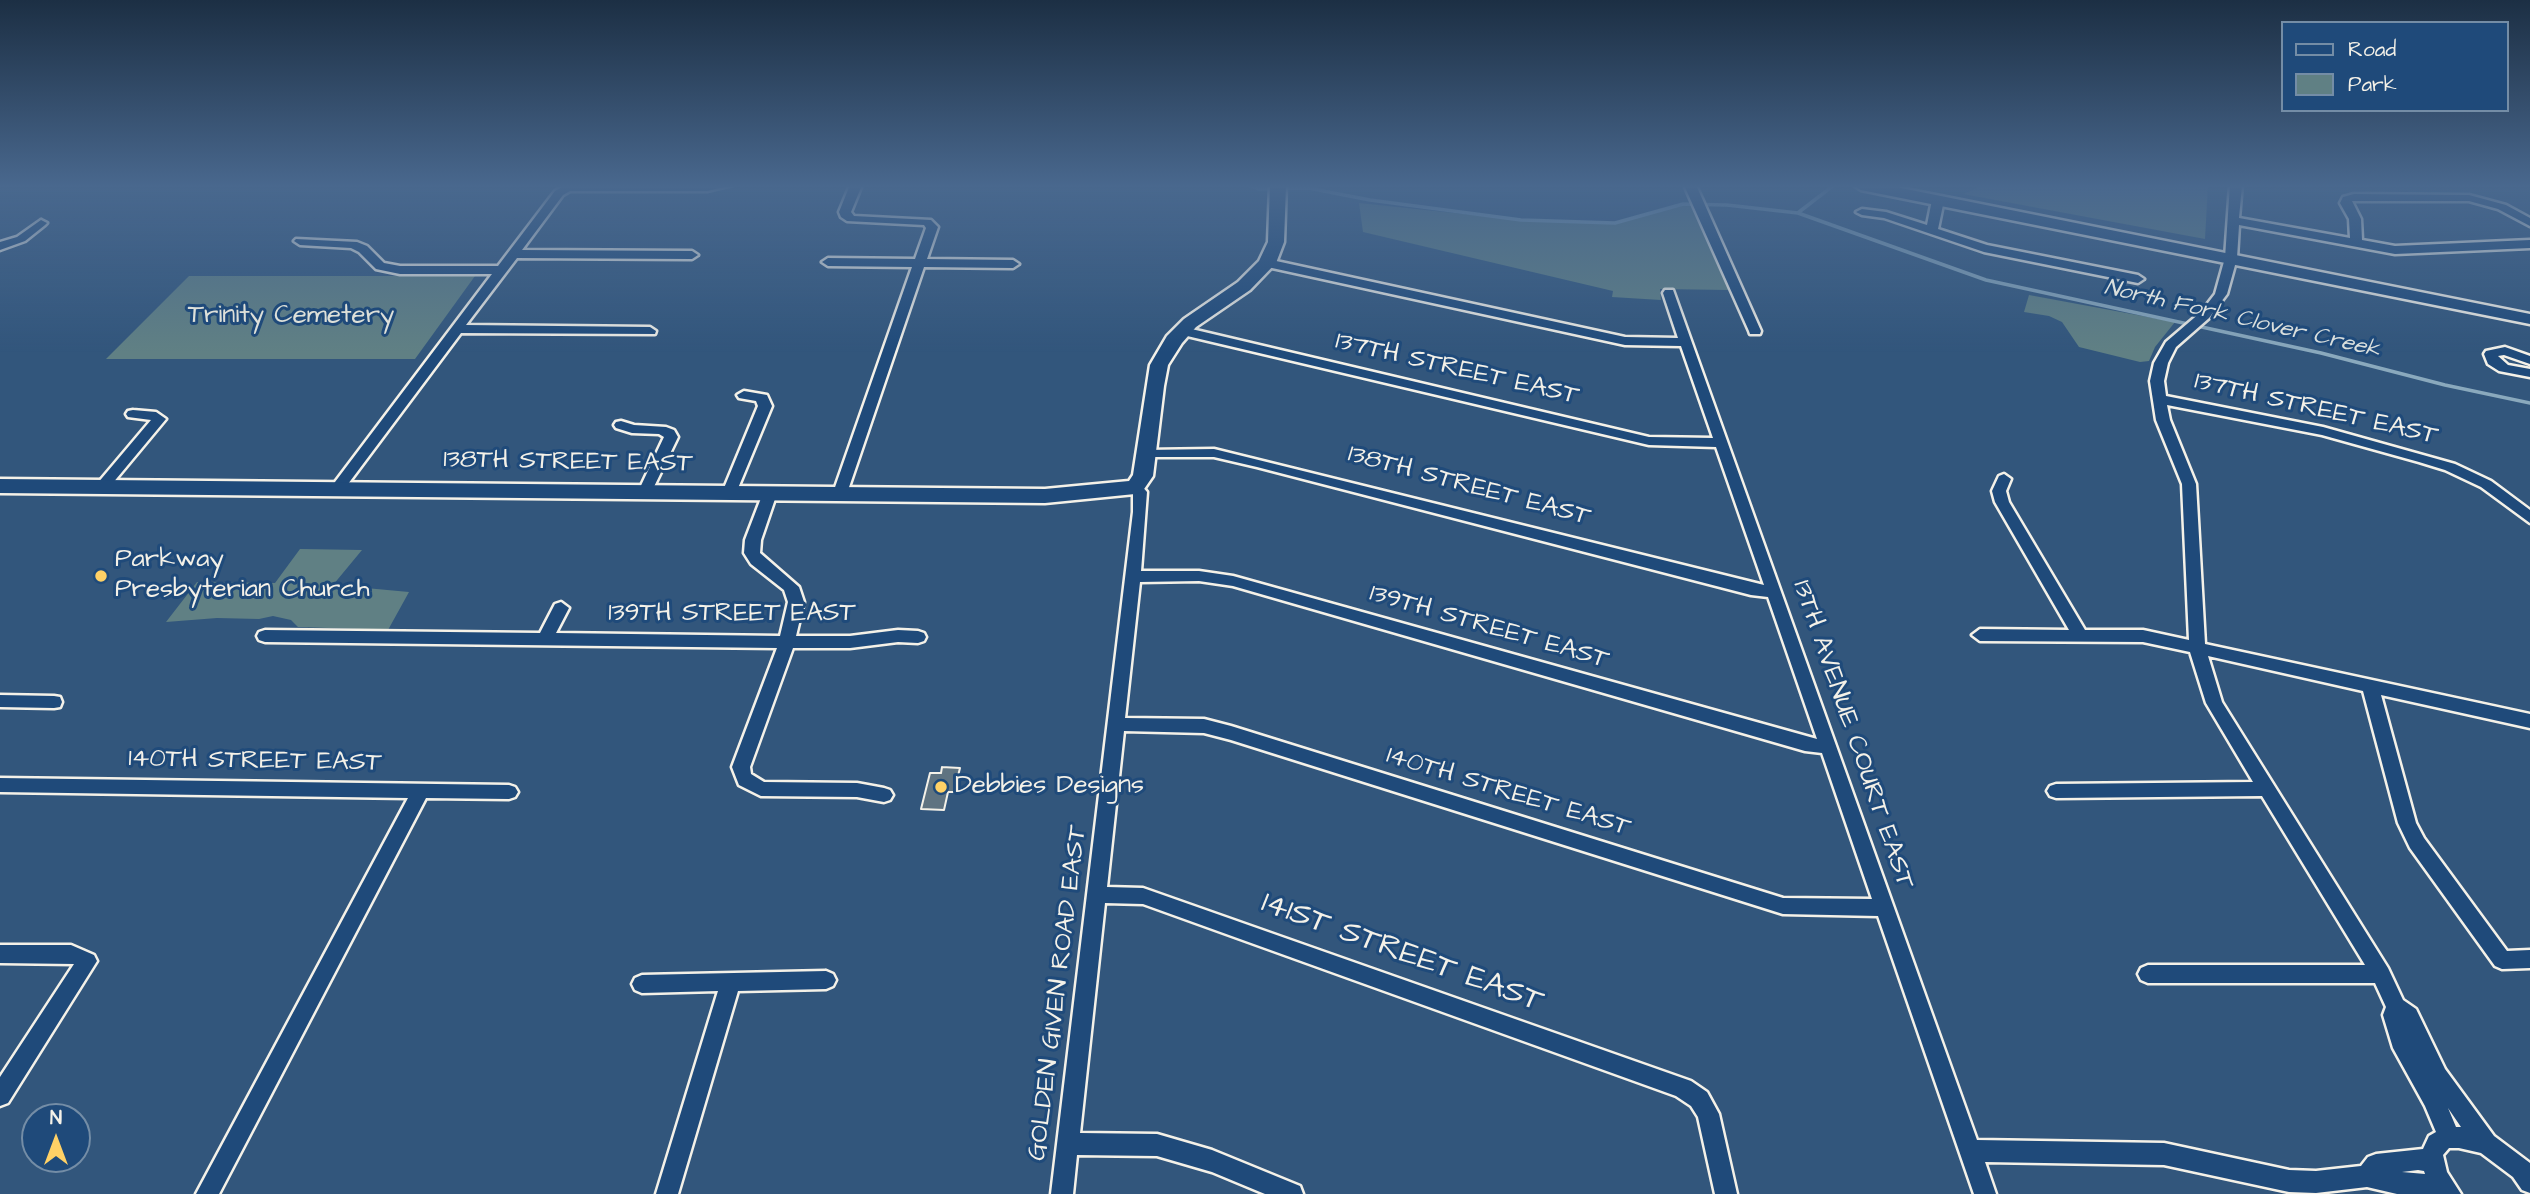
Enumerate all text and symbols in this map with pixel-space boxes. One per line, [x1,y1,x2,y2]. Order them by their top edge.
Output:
legend [2282,21,2509,112]
text: Road [2348,35,2396,64]
text: Park [2348,70,2397,99]
water label: North Fork Clover Creek [2102,275,2382,365]
park label: Trinity Cemetery [188,301,394,333]
street label: 137TH STREET EAST [1332,327,1582,413]
street label: 137TH STREET EAST [2191,367,2441,453]
street label: 138TH STREET EAST [1344,440,1594,534]
street label: 138TH STREET EAST [443,445,693,481]
place label: Parkway Presbyterian Church [115,545,370,606]
marker: Parkway Presbyterian Church [93,568,109,584]
street label: 13TH AVENUE COURT EAST [1784,577,1920,893]
street label: 139TH STREET EAST [1366,579,1612,677]
street label: 139TH STREET EAST [608,599,856,631]
street label: 140TH STREET EAST [1382,741,1634,845]
street label: 140TH STREET EAST [128,744,382,780]
place label: Debbies Designs [955,771,1144,803]
marker: Debbies Designs [933,779,949,795]
street label: GOLDEN GIVEN ROAD EAST [1023,824,1095,1162]
street label: 141ST STREET EAST [1256,885,1548,1023]
north arrow [21,1103,91,1173]
text: N [50,1105,62,1132]

